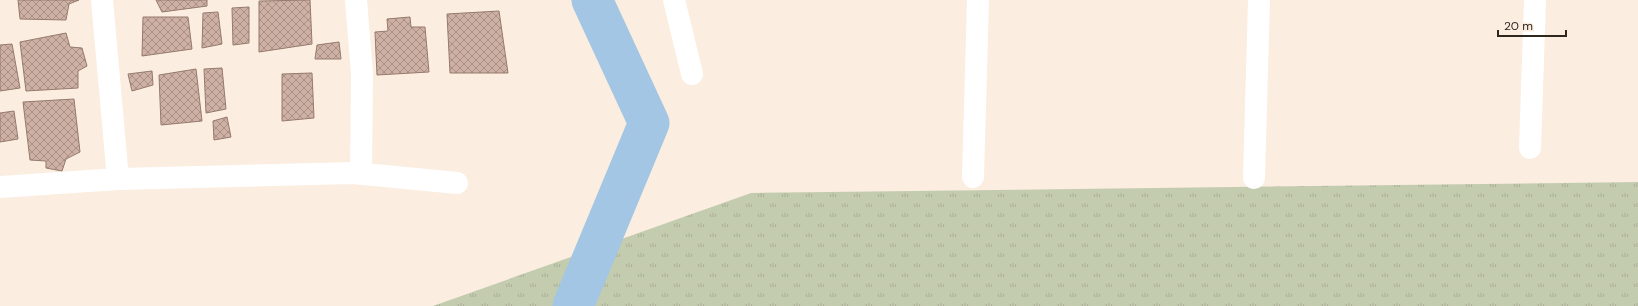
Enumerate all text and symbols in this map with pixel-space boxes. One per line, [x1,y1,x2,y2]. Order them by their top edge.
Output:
scale bar [1498,12,1566,38]
text: 20 m [1504,18,1533,34]

